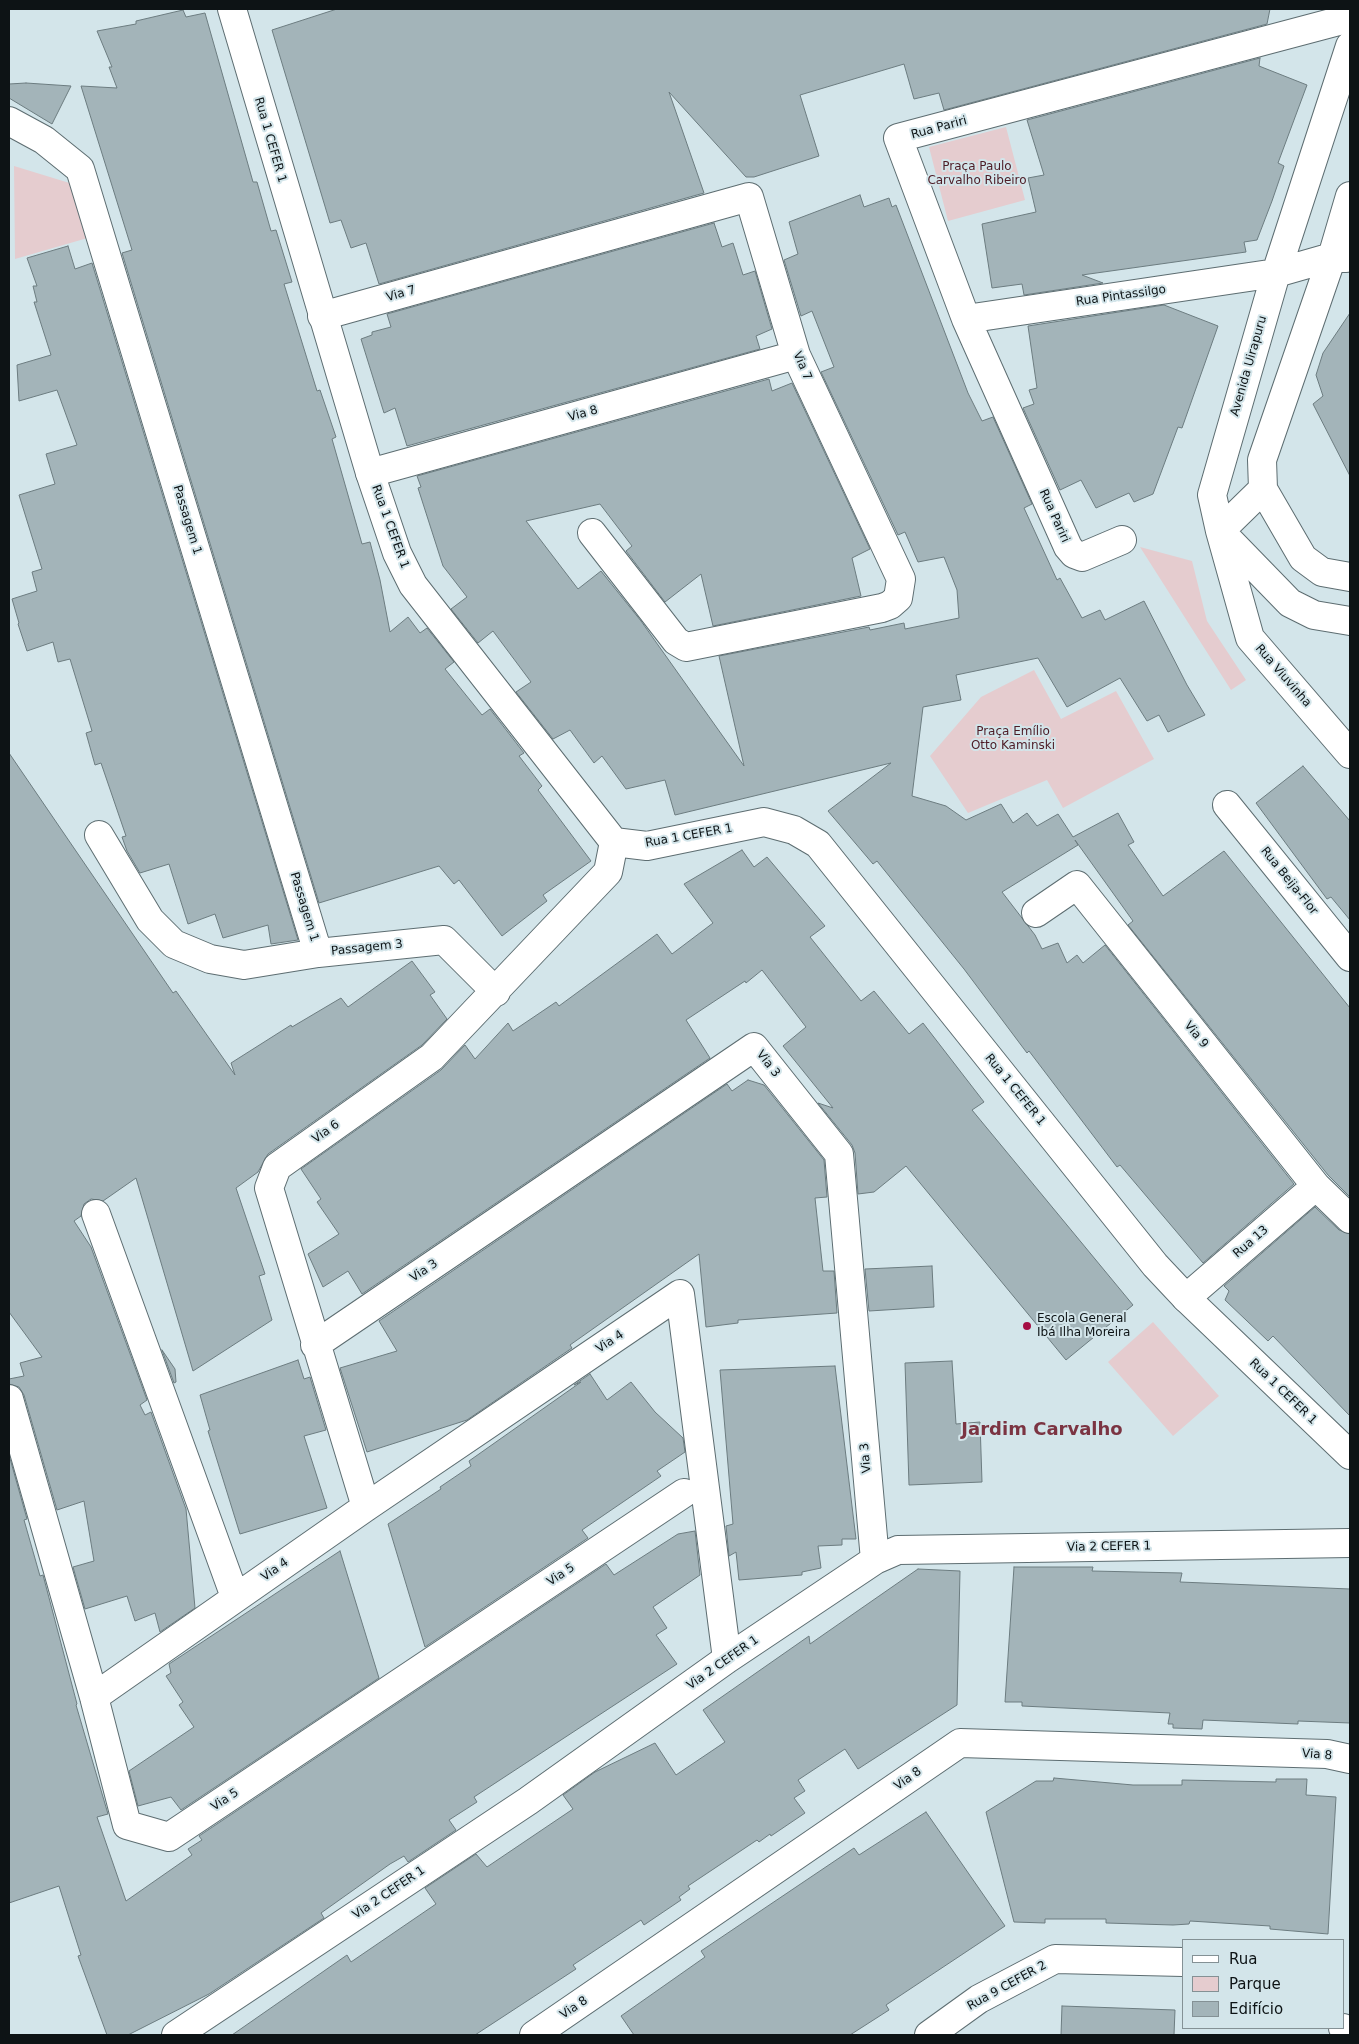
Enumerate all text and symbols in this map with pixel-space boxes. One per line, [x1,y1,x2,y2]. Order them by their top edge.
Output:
street label: Rua 1 CEFER 1 [251,96,289,184]
street label: Rua Pariri [910,114,968,142]
park label: Praça Paulo Carvalho Ribeiro [927,160,1027,188]
street label: Via 7 [385,283,417,305]
street label: Rua Pintassilgo [1075,283,1167,309]
street label: Avenida Uirapuru [1228,314,1270,418]
street label: Via 7 [789,349,815,383]
street label: Via 8 [567,403,599,425]
street label: Passagem 1 [170,483,204,557]
street label: Rua 1 CEFER 1 [368,483,412,571]
street label: Rua Pariri [1036,487,1072,545]
street label: Rua Viuvinha [1252,642,1314,710]
park label: Praça Emílio Otto Kaminski [971,725,1055,753]
street label: Rua 1 CEFER 1 [644,821,734,851]
street label: Rua Beija-Flor [1257,844,1321,918]
street label: Passagem 1 [287,870,321,944]
street label: Passagem 3 [330,937,404,959]
street label: Via 9 [1181,1019,1211,1051]
street label: Via 3 [753,1048,783,1080]
street label: Rua 1 CEFER 1 [982,1051,1048,1129]
street label: Via 6 [310,1117,342,1147]
street label: Rua 13 [1230,1223,1272,1261]
street label: Via 3 [408,1257,440,1285]
place label: Escola General Ibá Ilha Moreira [1037,1312,1130,1340]
marker: Escola General Ibá Ilha Moreira [1021,1320,1033,1332]
street label: Via 4 [594,1328,626,1356]
street label: Rua 1 CEFER 1 [1246,1356,1320,1428]
district label: Jardim Carvalho [961,1419,1123,1441]
street label: Via 3 [858,1442,874,1474]
street label: Via 2 CEFER 1 [1067,1539,1151,1555]
street label: Via 4 [259,1555,291,1585]
street label: Via 5 [545,1561,577,1589]
street label: Via 2 CEFER 1 [684,1633,762,1693]
street label: Via 8 [1301,1747,1333,1763]
street label: Via 8 [892,1764,924,1794]
street label: Via 5 [209,1786,241,1814]
street label: Via 2 CEFER 1 [350,1864,428,1922]
legend [1182,1939,1344,2029]
text: Rua [1229,1950,1257,1968]
street label: Rua 9 CEFER 2 [965,1958,1049,2014]
text: Parque [1229,1975,1281,1993]
street label: Via 8 [558,1994,590,2022]
text: Edifício [1229,2000,1283,2018]

